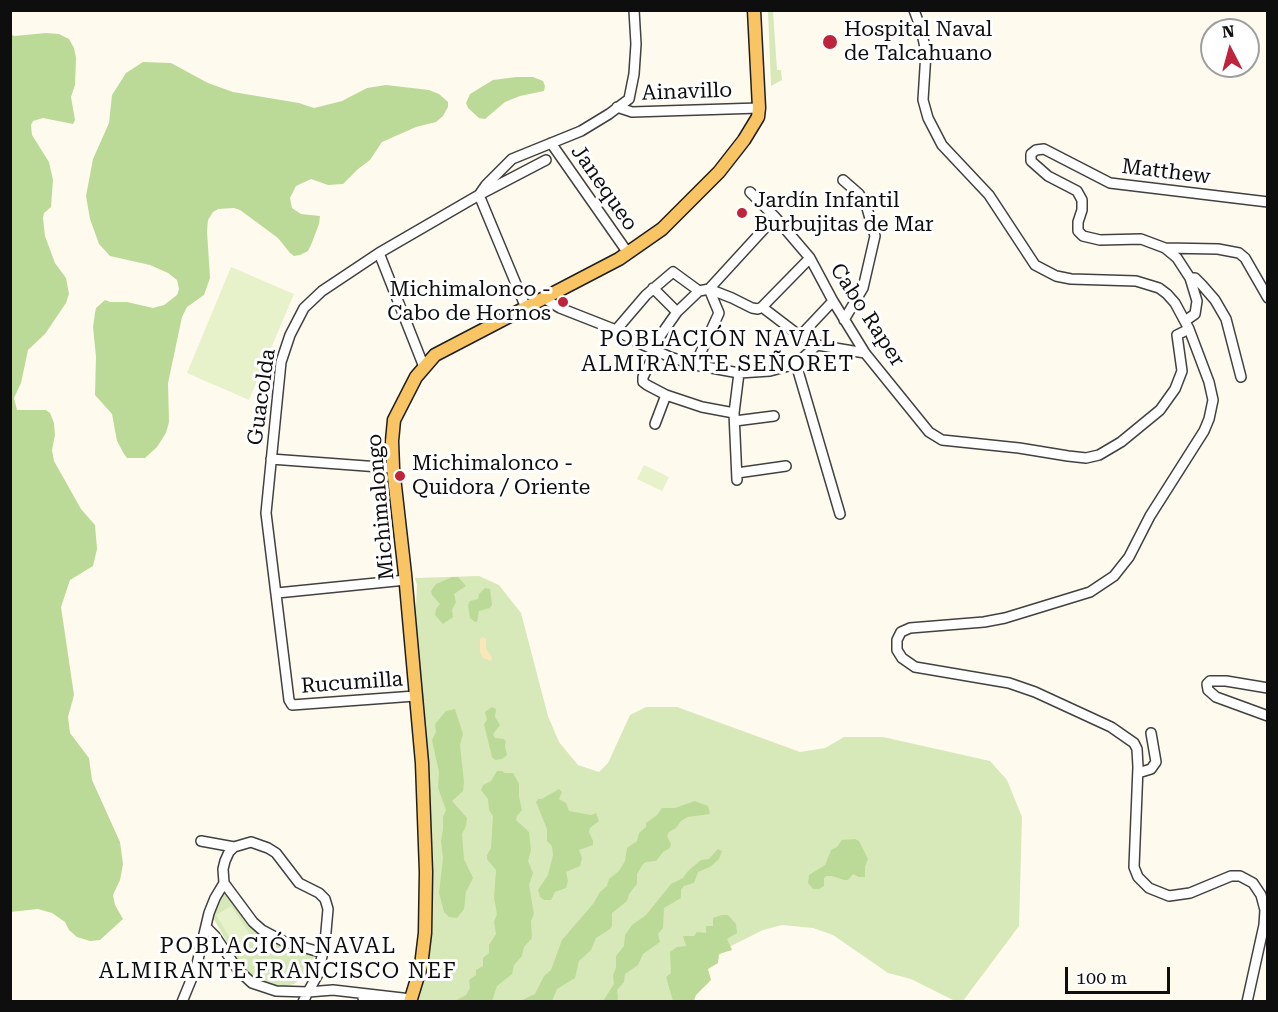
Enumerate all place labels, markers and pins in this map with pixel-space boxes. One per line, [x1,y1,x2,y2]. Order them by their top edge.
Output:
place label: Hospital Naval de Talcahuano [844,17,992,67]
marker: Hospital Naval de Talcahuano [821,33,839,51]
place label: Jardín Infantil Burbujitas de Mar [754,188,934,238]
marker: Jardín Infantil Burbujitas de Mar [735,206,749,220]
place label: Michimalonco - Cabo de Hornos [387,277,551,327]
marker: Michimalonco - Cabo de Hornos [556,295,570,309]
place label: Michimalonco - Quidora / Oriente [412,451,590,501]
marker: Michimalonco - Quidora / Oriente [393,469,407,483]

